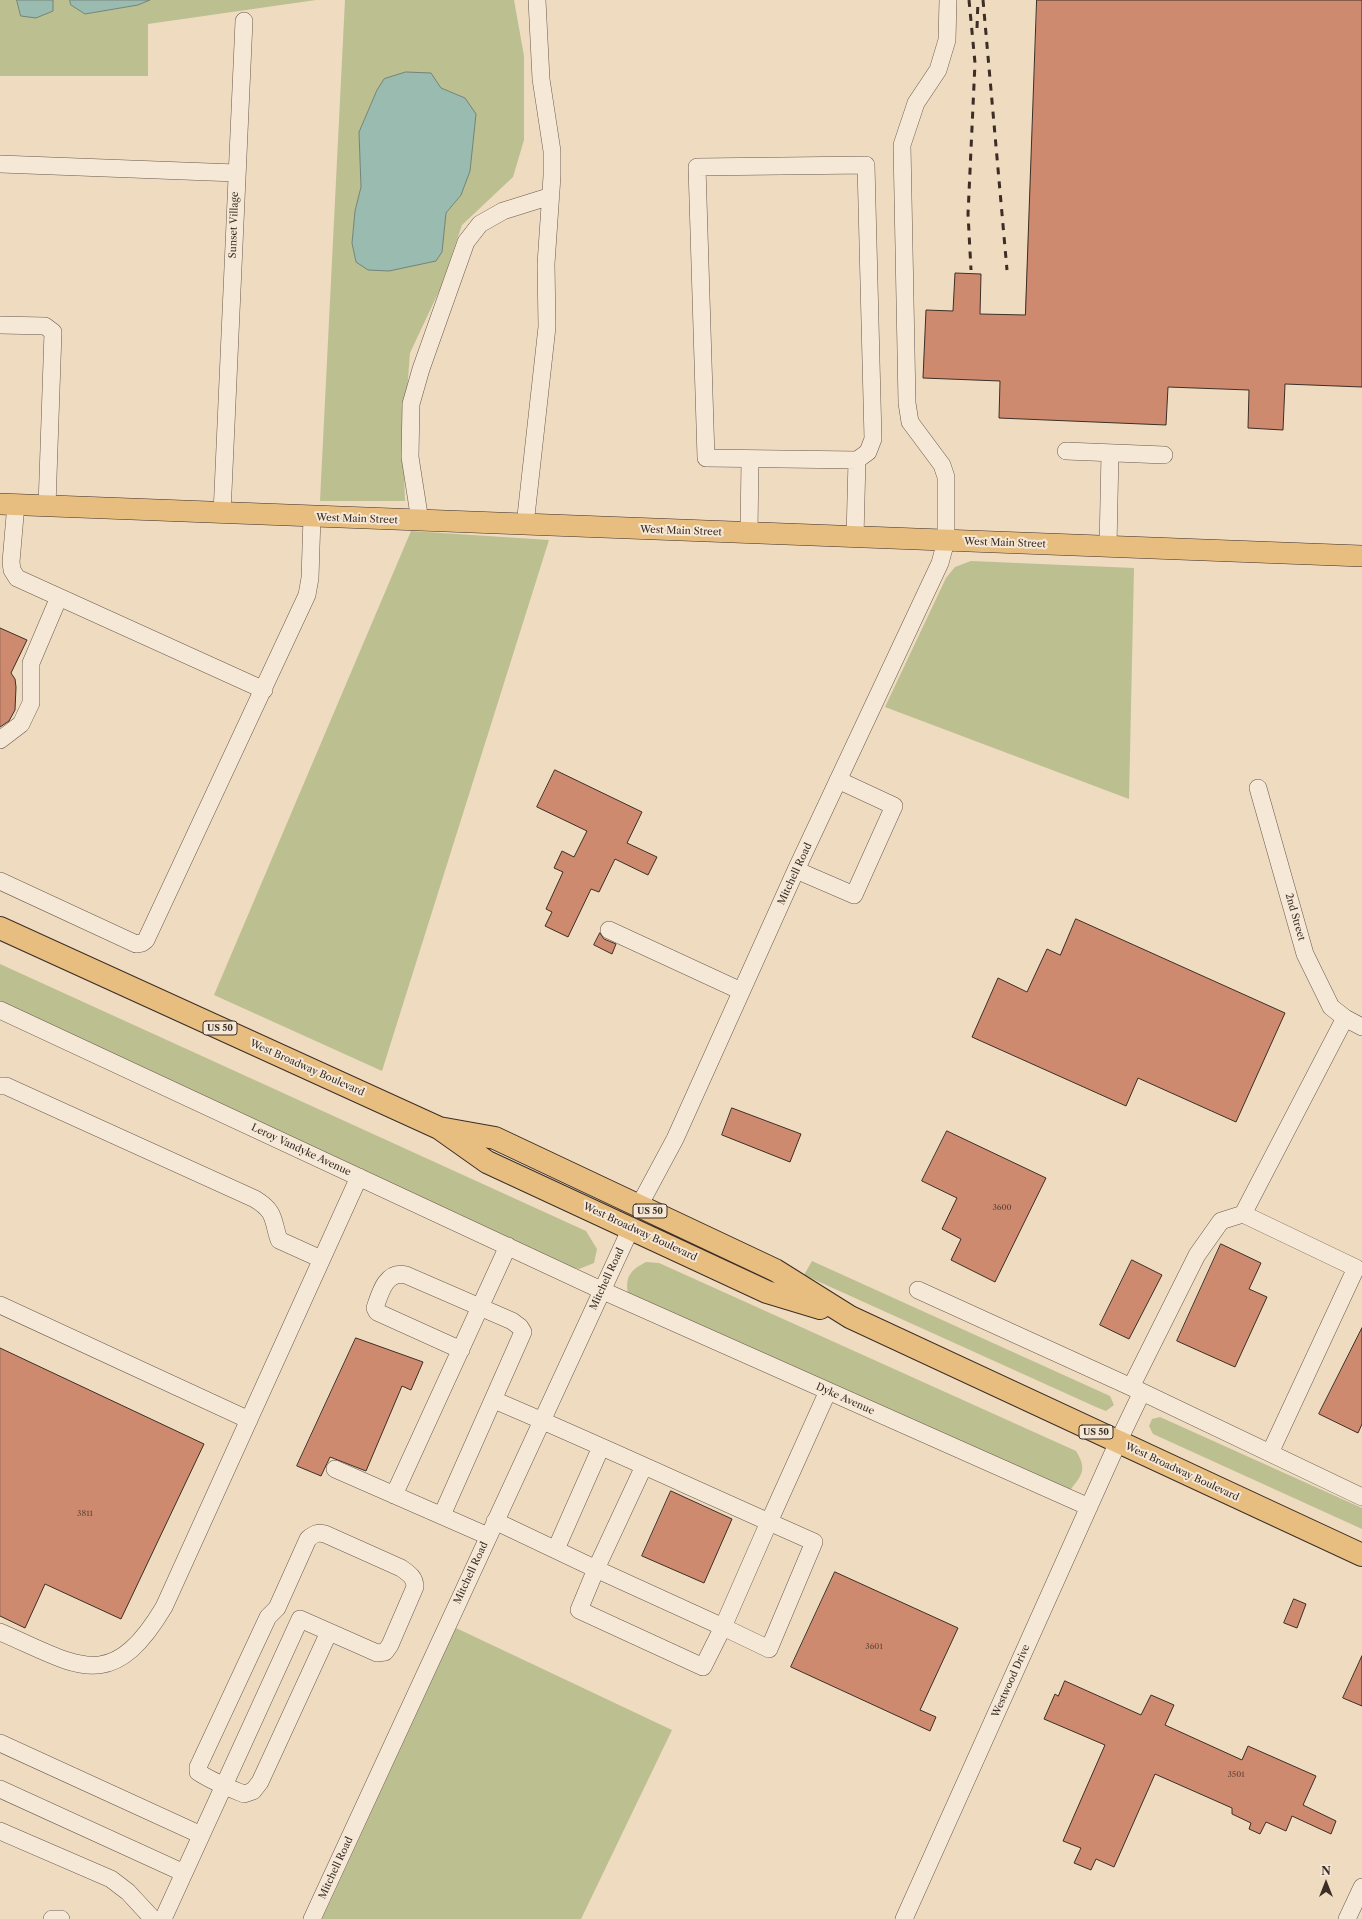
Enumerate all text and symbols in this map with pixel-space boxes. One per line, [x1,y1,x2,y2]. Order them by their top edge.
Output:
street label: Sunset Village [227,191,241,259]
street label: West Main Street [316,512,398,526]
street label: West Main Street [640,524,722,538]
street label: West Main Street [964,536,1046,550]
street label: Mitchell Road [775,841,815,907]
street label: 2nd Street [1282,892,1308,942]
road number: US 50 [203,1021,237,1035]
street label: West Broadway Boulevard [248,1037,366,1099]
street label: Leroy Vandyke Avenue [249,1122,353,1178]
street label: West Broadway Boulevard [581,1200,699,1264]
house number: 3600 [992,1203,1012,1213]
road number: US 50 [633,1204,667,1218]
street label: Mitchell Road [587,1246,627,1312]
street label: Dyke Avenue [814,1381,876,1417]
road number: US 50 [1079,1425,1113,1439]
street label: West Broadway Boulevard [1123,1440,1241,1504]
house number: 3811 [77,1509,93,1519]
street label: Mitchell Road [451,1540,491,1606]
house number: 3601 [865,1642,883,1652]
street label: Westwood Drive [990,1643,1032,1719]
house number: 3501 [1227,1770,1245,1780]
street label: Mitchell Road [316,1835,356,1901]
north arrow [1306,1863,1346,1903]
text: N [1321,1864,1331,1878]

